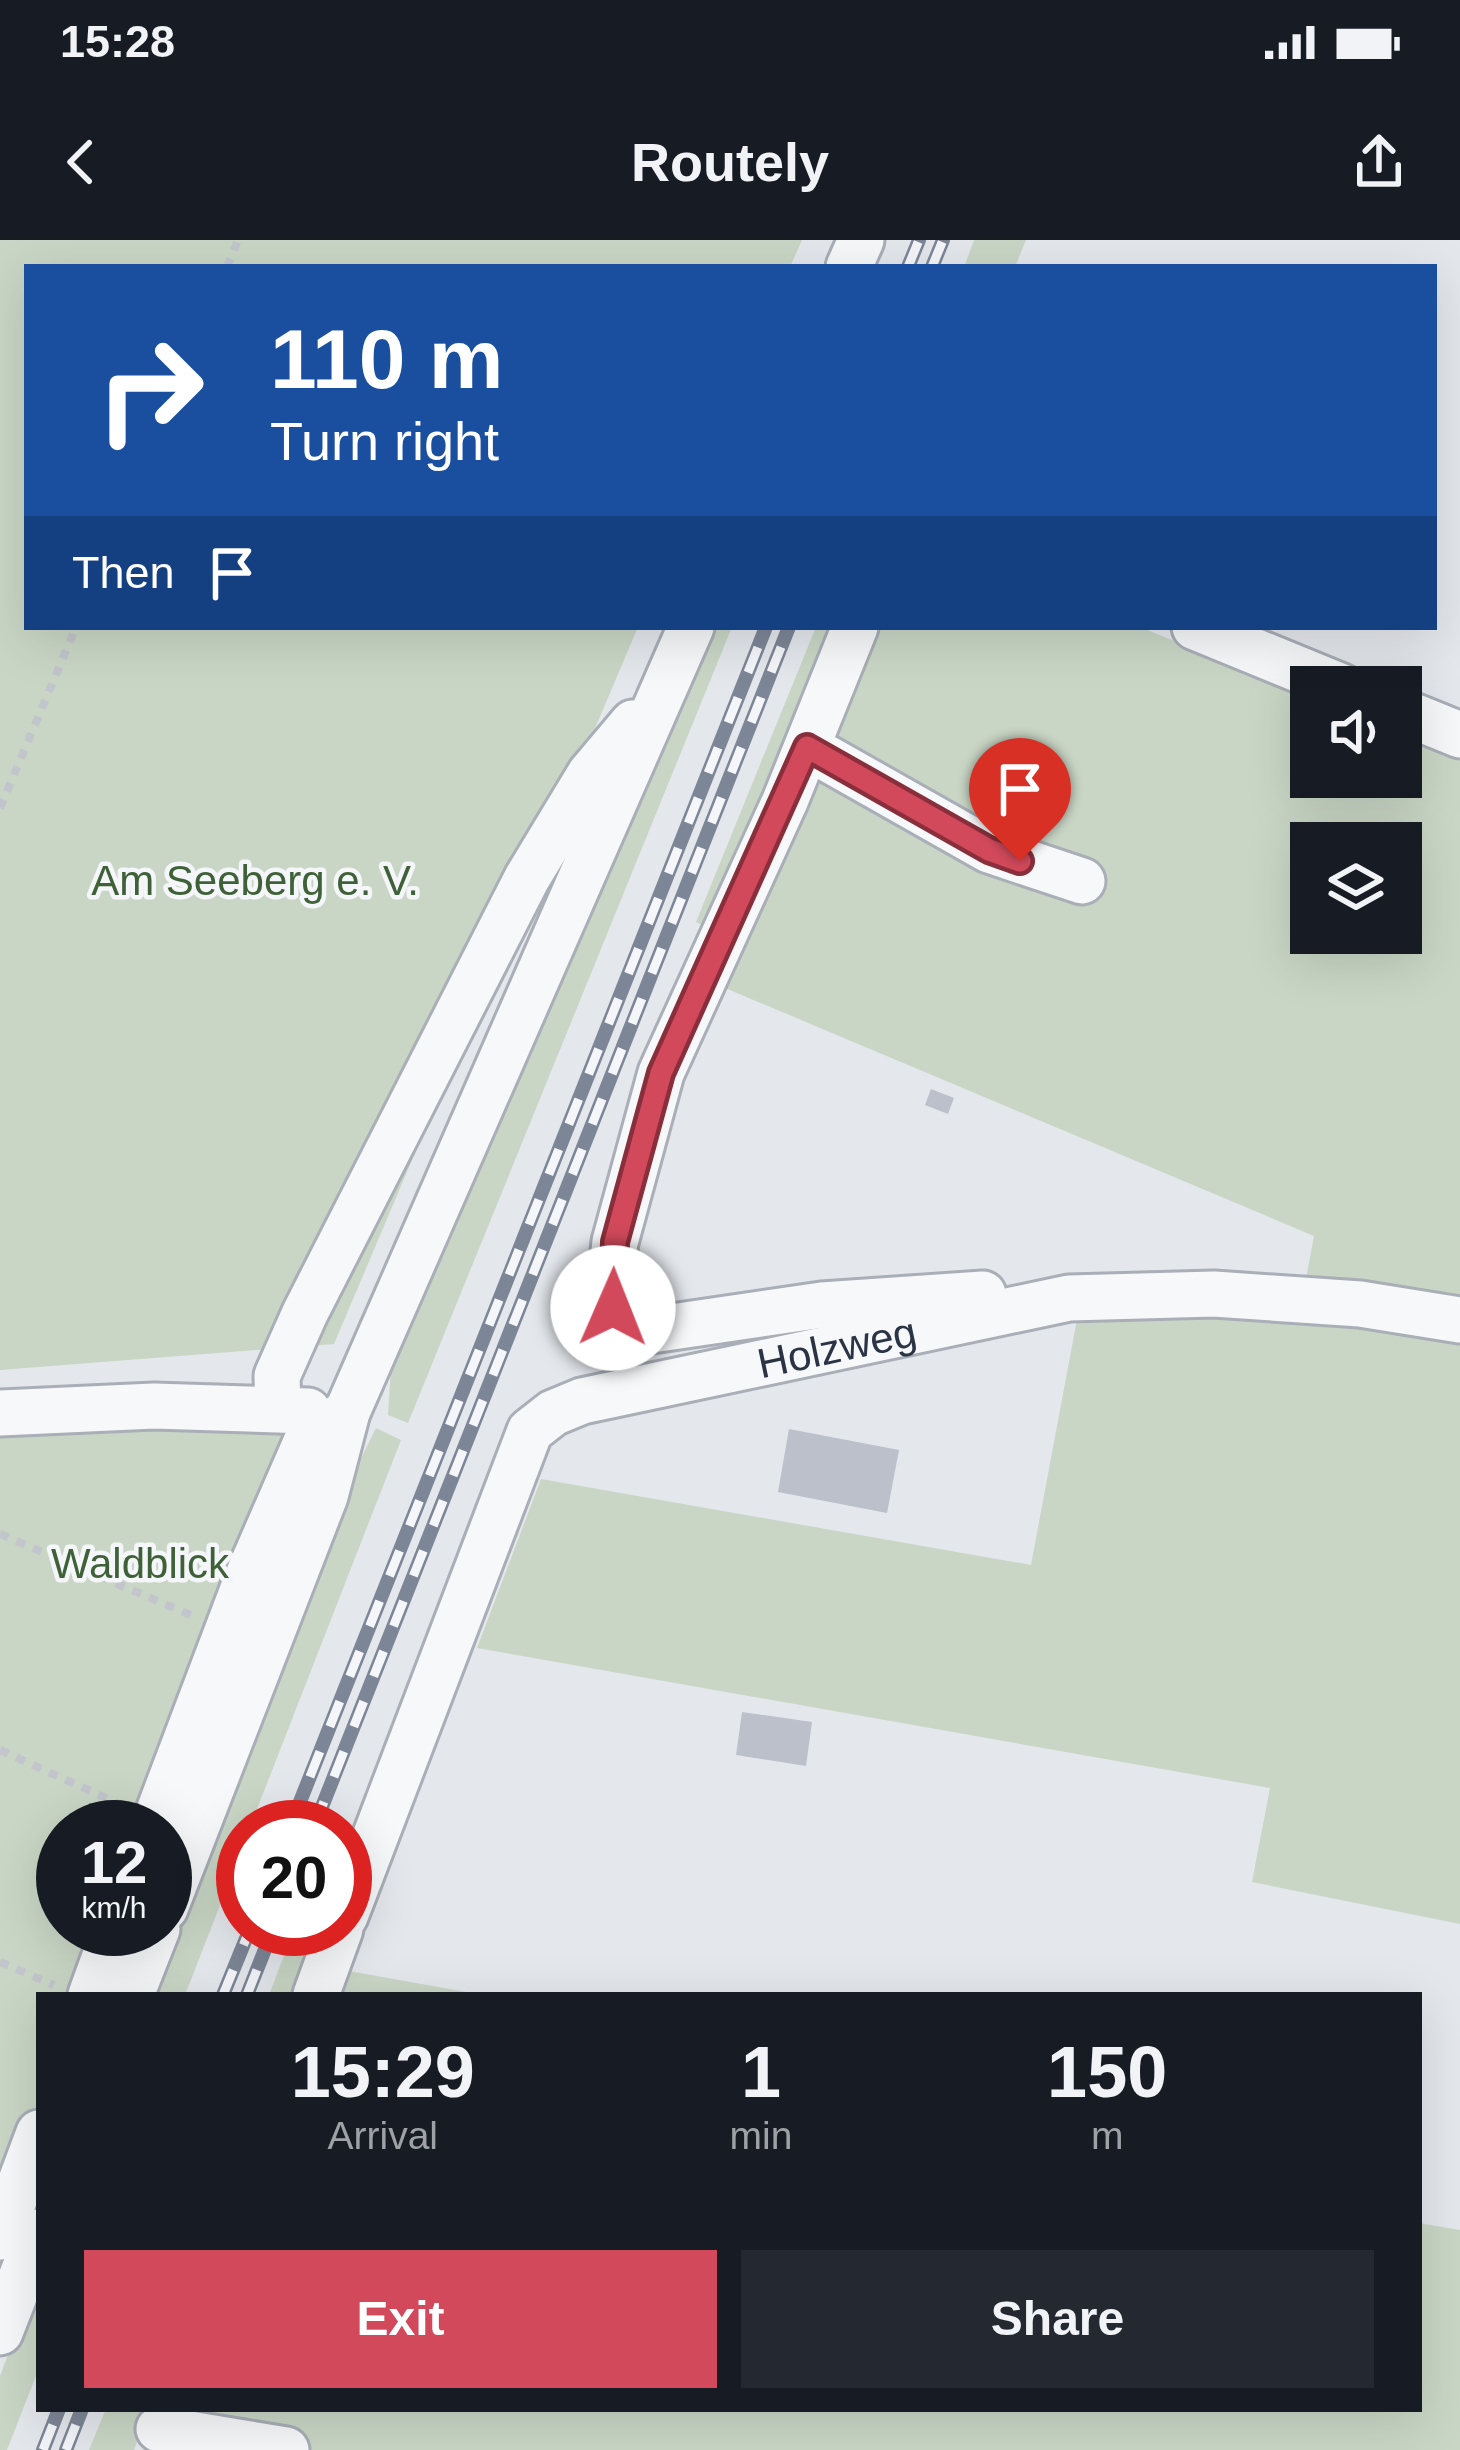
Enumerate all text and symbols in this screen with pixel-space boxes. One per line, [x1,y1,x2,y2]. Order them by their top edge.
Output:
text: 15:28 [60,16,175,67]
icon: back [48,129,114,195]
icon: share [1346,129,1412,195]
text: Routely [631,132,829,192]
icon: right [72,312,228,468]
text: 110 m [270,312,504,406]
text: Turn right [270,411,499,471]
icon: arrive [199,540,265,606]
text: Then [72,547,175,598]
map controls [1290,666,1422,954]
button: sound [1290,666,1422,798]
pin [969,738,1071,861]
icon: arrive [987,756,1053,822]
button: layers [1290,822,1422,954]
park label: Am Seeberg e. V. [91,857,419,904]
position arrow [550,1245,676,1371]
street label: Holzweg [753,1308,920,1387]
park label: Waldblick [51,1540,230,1587]
speed limit sign: 20 [216,1800,372,1956]
text: 12 [81,1829,147,1896]
text: km/h [81,1891,147,1924]
text: 15:29 [291,2032,475,2112]
text: 1 [741,2032,781,2112]
text: 150 [1047,2032,1167,2112]
text: Arrival [328,2114,438,2157]
text: min [730,2114,792,2157]
text: m [1091,2114,1123,2157]
button: Exit [84,2250,717,2388]
button: Share [741,2250,1374,2388]

